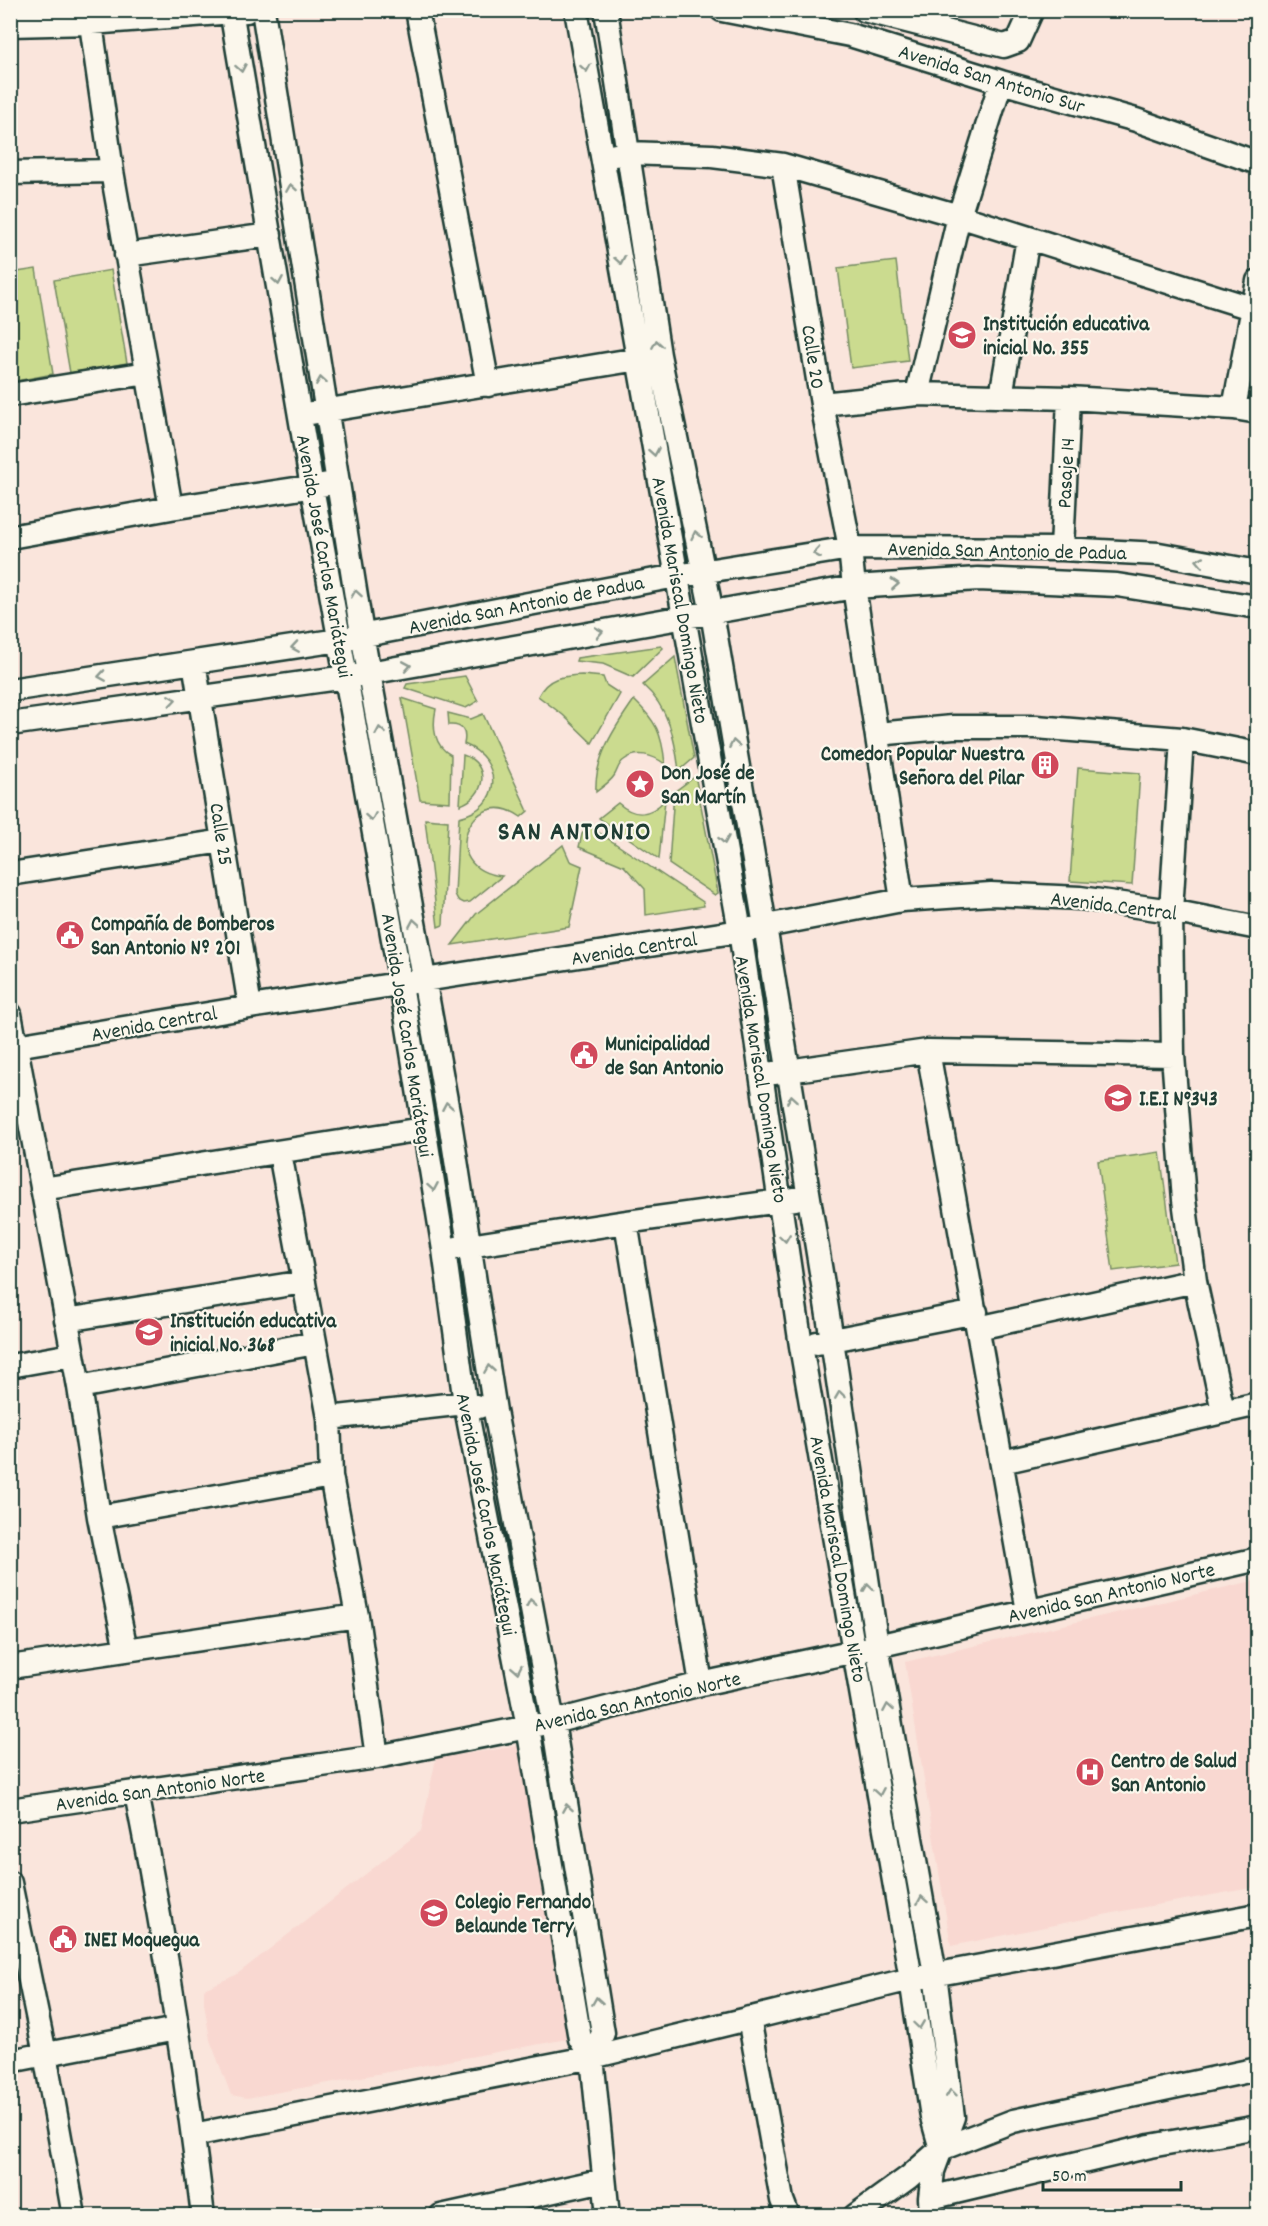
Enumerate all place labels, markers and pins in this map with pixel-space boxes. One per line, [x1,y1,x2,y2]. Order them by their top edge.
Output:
place label: Institución educativa inicial No. 355 [983,311,1150,365]
school or university icon: Institución educativa inicial No. 355 [946,319,978,351]
place label: Comedor Popular Nuestra Señora del Pilar [821,741,1025,795]
building icon: Comedor Popular Nuestra Señora del Pilar [1029,749,1061,781]
place label: Don José de San Martín [661,760,754,814]
place icon: Don José de San Martín [624,768,656,800]
place label: Compañía de Bomberos San Antonio Nº 201 [91,911,275,965]
public building icon: Compañía de Bomberos San Antonio Nº 201 [54,919,86,951]
place label: Municipalidad de San Antonio [605,1031,724,1085]
public building icon: Municipalidad de San Antonio [568,1039,600,1071]
school or university icon: I.E.I N°343 [1102,1082,1134,1114]
place label: I.E.I N°343 [1139,1086,1218,1116]
place label: Institución educativa inicial No. 368 [170,1308,337,1362]
school or university icon: Institución educativa inicial No. 368 [133,1316,165,1348]
place label: Centro de Salud San Antonio [1111,1748,1237,1802]
hospital icon: Centro de Salud San Antonio [1074,1756,1106,1788]
place label: Colegio Fernando Belaunde Terry [455,1889,591,1943]
school or university icon: Colegio Fernando Belaunde Terry [418,1897,450,1929]
public building icon: INEI Moquegua [47,1923,79,1955]
place label: INEI Moquegua [84,1927,200,1957]

